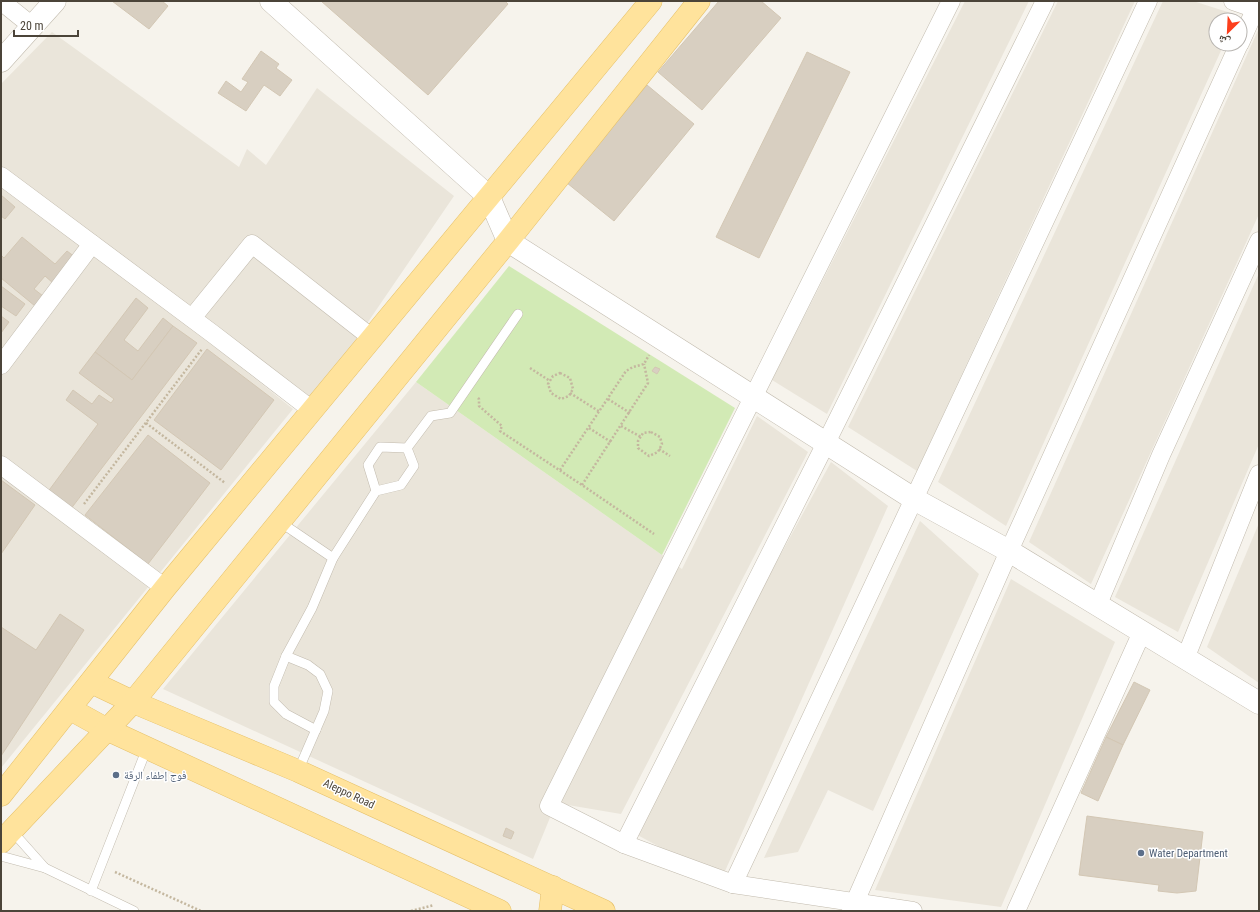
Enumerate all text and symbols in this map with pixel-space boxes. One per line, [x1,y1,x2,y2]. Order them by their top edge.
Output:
scale bar [14,12,78,38]
north arrow [1208,12,1248,52]
text: 20 m [20,19,44,33]
text: ش [1216,31,1233,49]
place label: فوج إطفاء الرقة [124,769,187,782]
marker: فوج إطفاء الرقة [111,770,121,780]
street label: Aleppo Road [321,776,377,812]
place label: Water Department [1149,847,1228,860]
marker: Water Department [1136,848,1146,858]

